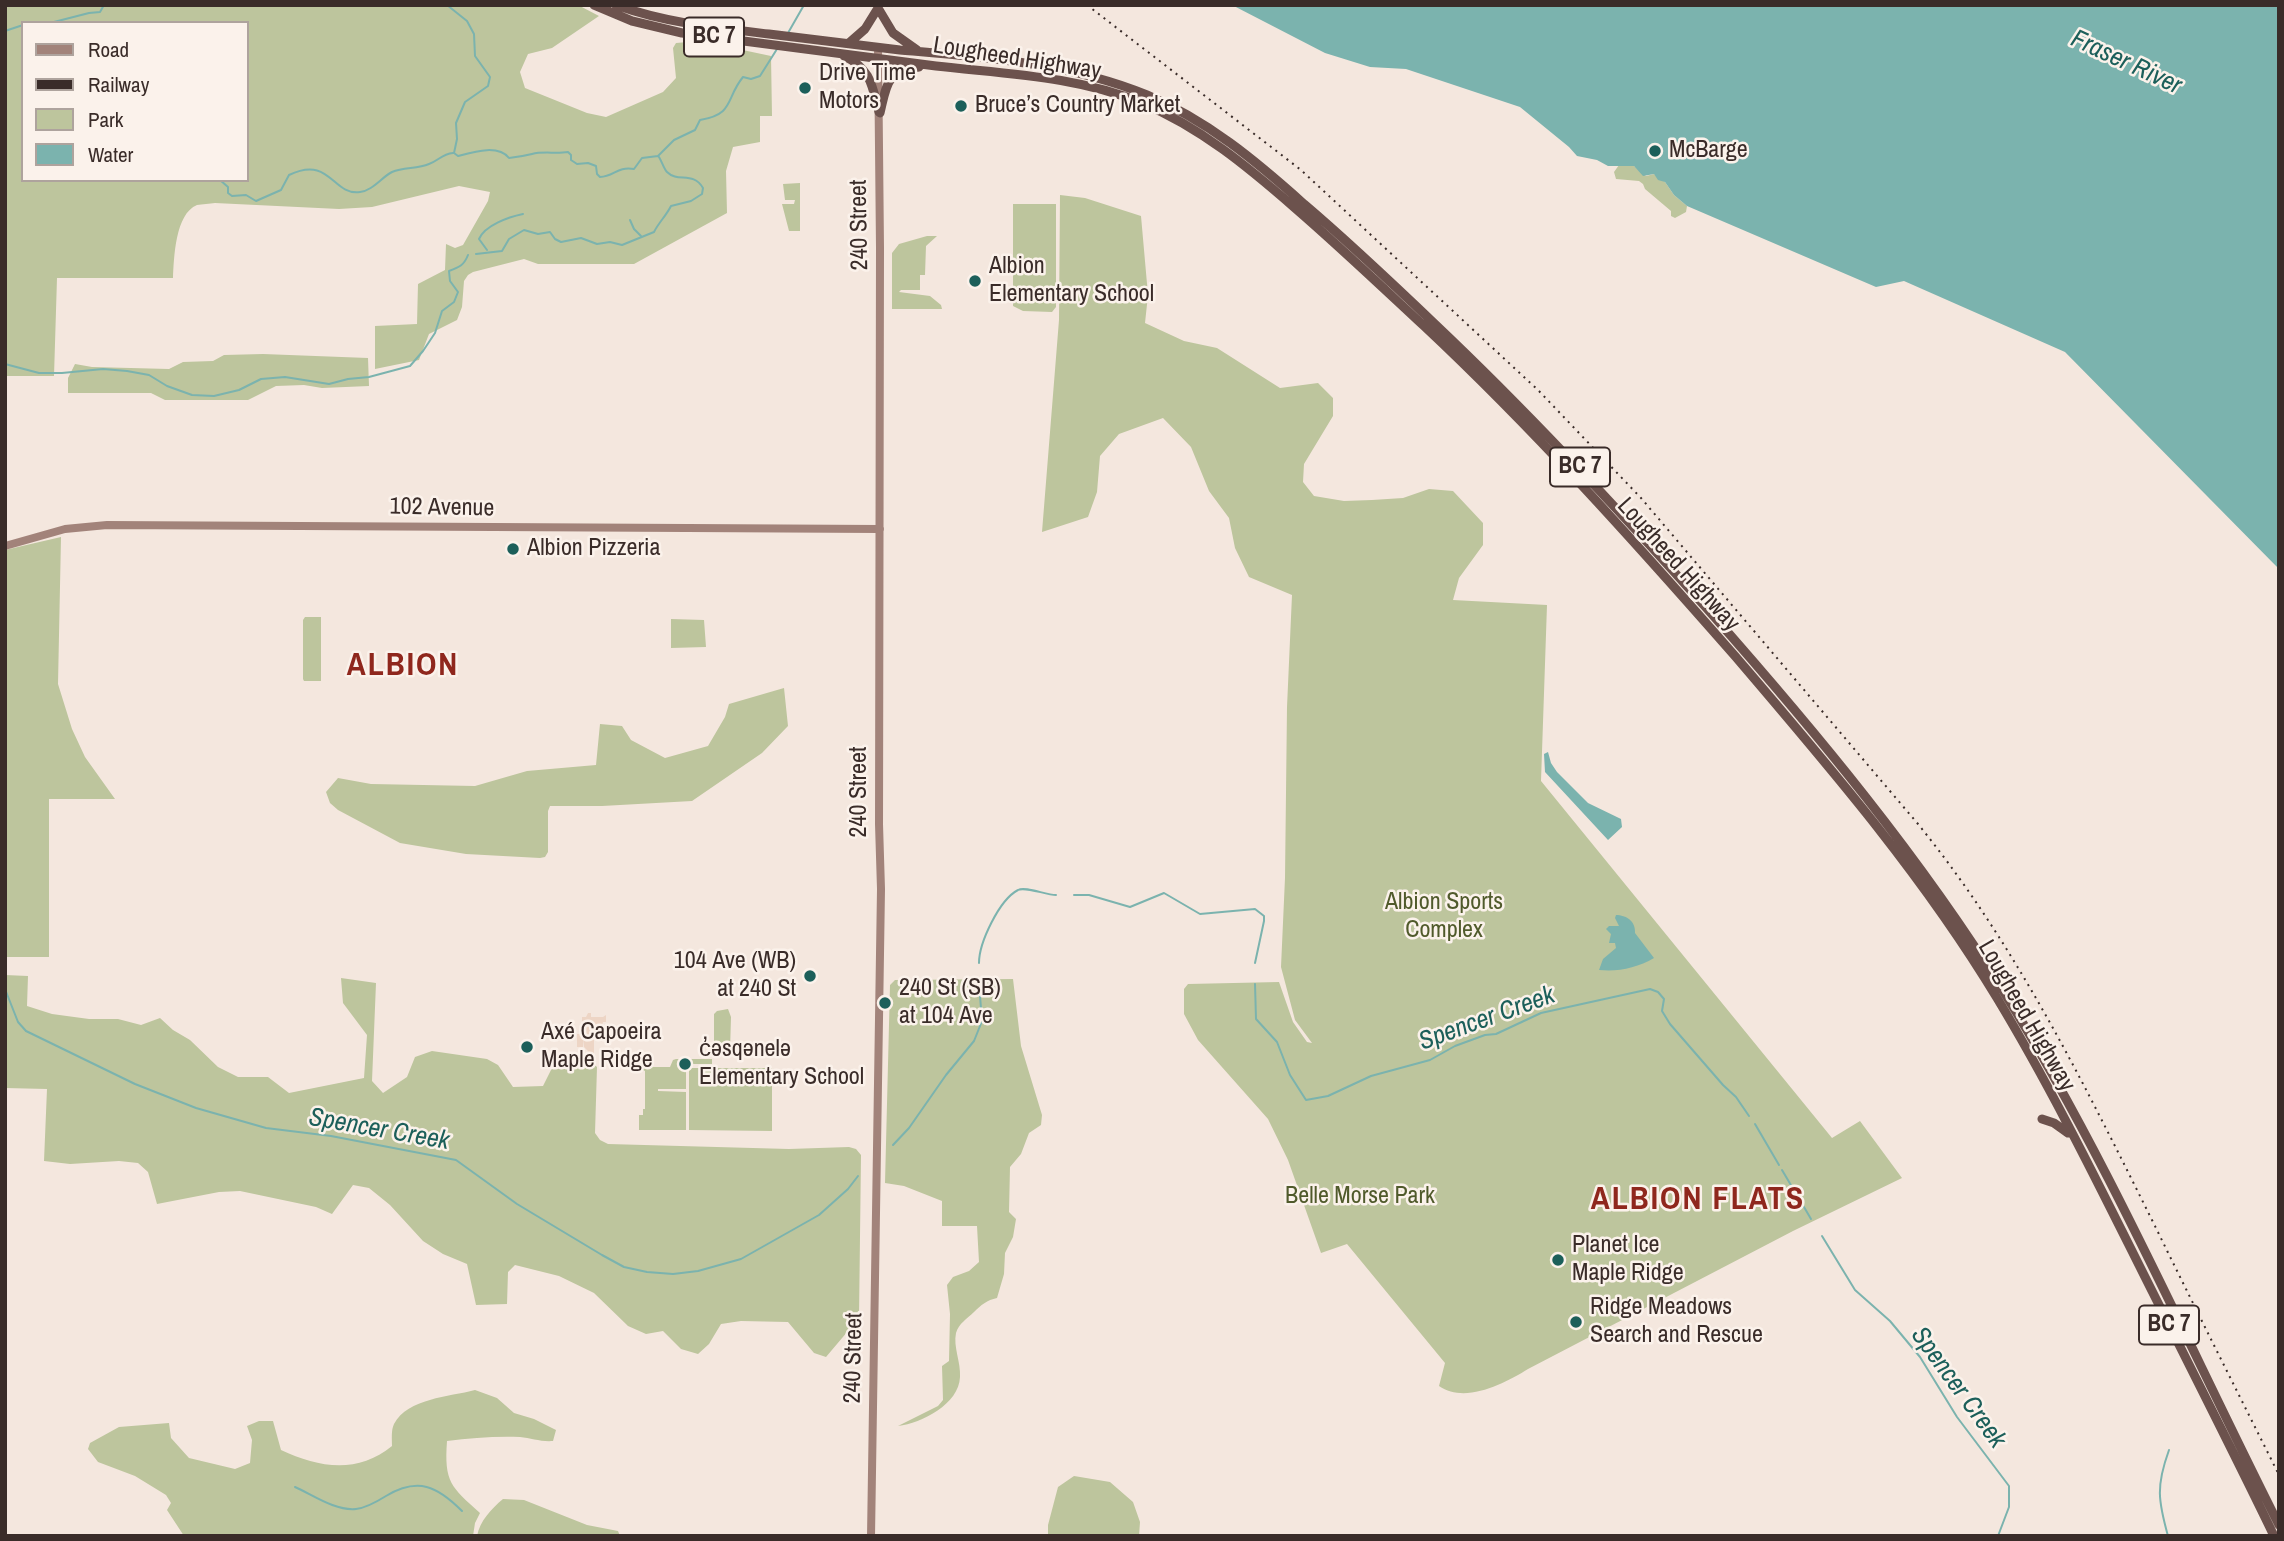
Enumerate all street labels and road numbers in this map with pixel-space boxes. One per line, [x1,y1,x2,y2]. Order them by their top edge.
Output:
road number: BC 7 [684,18,744,56]
street label: Lougheed Highway [931,32,1103,86]
street label: 240 Street [845,179,875,271]
road number: BC 7 [1550,447,1610,486]
street label: Lougheed Highway [1611,492,1745,638]
street label: 102 Avenue [389,493,495,523]
street label: 240 Street [846,747,874,837]
street label: Lougheed Highway [1971,935,2081,1097]
road number: BC 7 [2139,1306,2199,1344]
street label: 240 Street [839,1312,869,1404]

